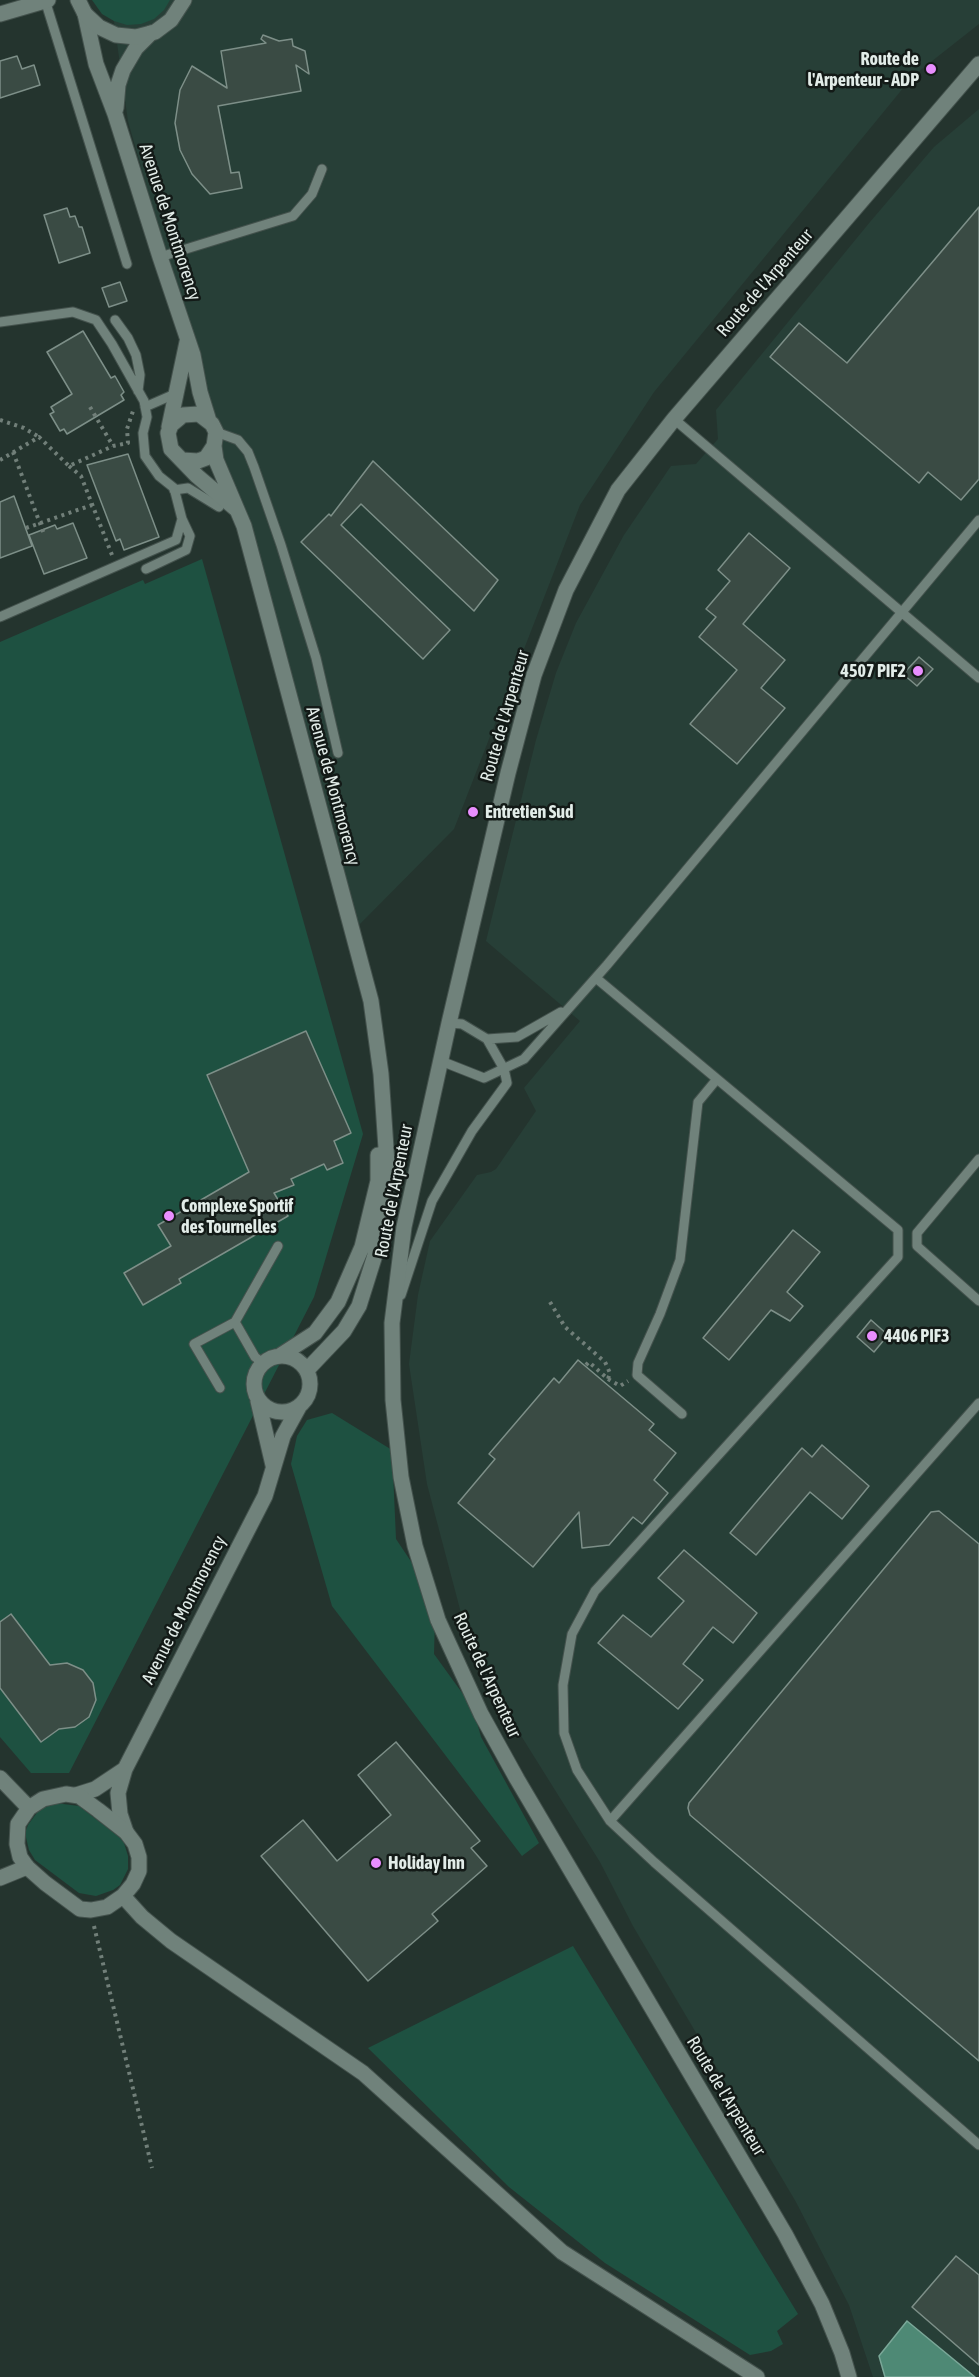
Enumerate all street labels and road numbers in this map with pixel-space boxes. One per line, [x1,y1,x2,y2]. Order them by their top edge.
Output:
street label: Avenue de Montmorency [134,141,206,303]
street label: Route de l'Arpenteur [712,225,818,341]
street label: Route de l'Arpenteur [476,648,534,784]
street label: Avenue de Montmorency [301,704,365,868]
street label: Route de l'Arpenteur [370,1122,418,1260]
street label: Avenue de Montmorency [137,1532,231,1688]
street label: Route de l'Arpenteur [449,1609,525,1741]
street label: Route de l'Arpenteur [682,2032,770,2160]

